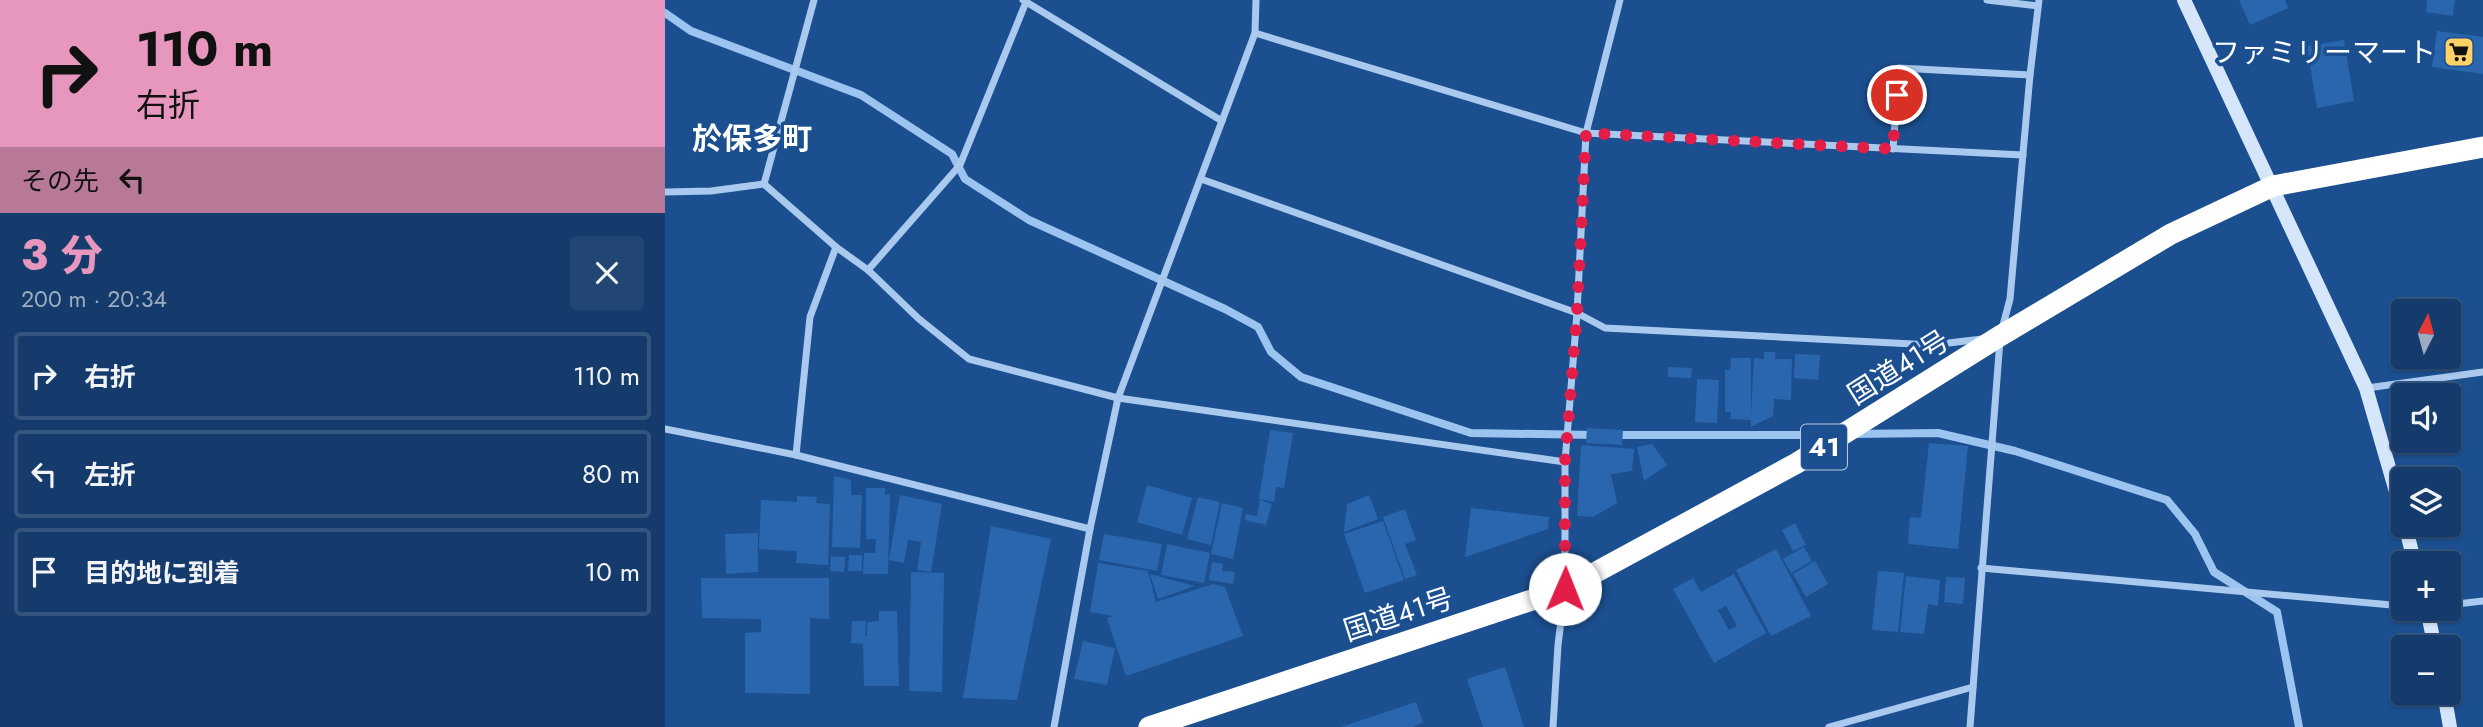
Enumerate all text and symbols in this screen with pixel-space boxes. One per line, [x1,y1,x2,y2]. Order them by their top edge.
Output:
text: 110 m [136,14,273,84]
icon: right [21,28,112,119]
place label: ファミリーマート [2212,32,2436,73]
supermarket icon: ファミリーマート [2442,35,2476,69]
pin [1867,65,1927,125]
icon: arrive [1878,76,1916,114]
text: 右折 [136,82,200,128]
district label: 於保多町 [692,117,812,160]
icon: left [113,161,151,199]
text: その先 [21,162,99,200]
text: 3 分 [21,225,103,286]
button: close [570,236,644,310]
text: 200 m · 20:34 [21,282,167,316]
north arrow [2391,299,2461,369]
map controls [2391,299,2461,705]
street label: 国道41号 [1840,320,1957,415]
icon: right [25,357,63,395]
text: 110 m [573,357,640,395]
text: 右折 [84,358,136,396]
button: sound [2391,383,2461,453]
road number: 41 [1801,424,1847,470]
icon: left [25,455,63,493]
text: 80 m [582,455,640,493]
text: 左折 [84,456,136,494]
button: layers [2391,467,2461,537]
button: + [2391,551,2461,621]
position arrow [1528,552,1602,626]
icon: arrive [25,553,63,591]
text: 10 m [585,553,640,591]
text: 目的地に到着 [84,554,240,592]
street label: 国道41号 [1338,578,1458,651]
button: − [2391,635,2461,705]

